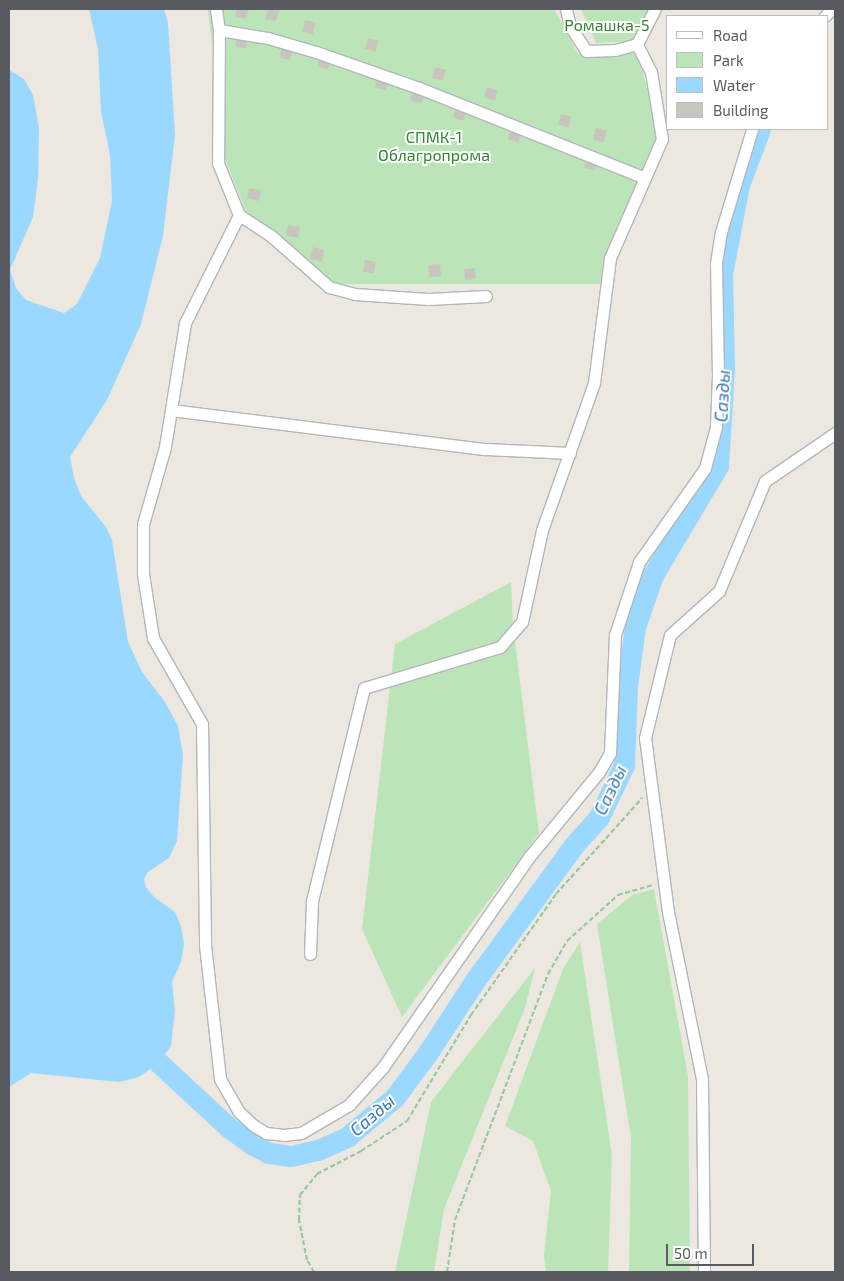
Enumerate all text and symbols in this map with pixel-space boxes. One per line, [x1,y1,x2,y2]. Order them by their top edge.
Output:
park label: Ромашка-5 [564,15,650,35]
legend [666,15,829,130]
text: Road [713,26,748,44]
text: Park [713,51,744,69]
text: Water [713,76,755,94]
text: Building [713,101,768,119]
park label: СПМК-1 Облагропрома [378,127,490,165]
water label: Сазды [710,369,734,423]
water label: Сазды [589,762,631,818]
water label: Сазды [345,1090,399,1140]
scale bar [669,1234,756,1266]
text: 50 m [674,1244,708,1262]

